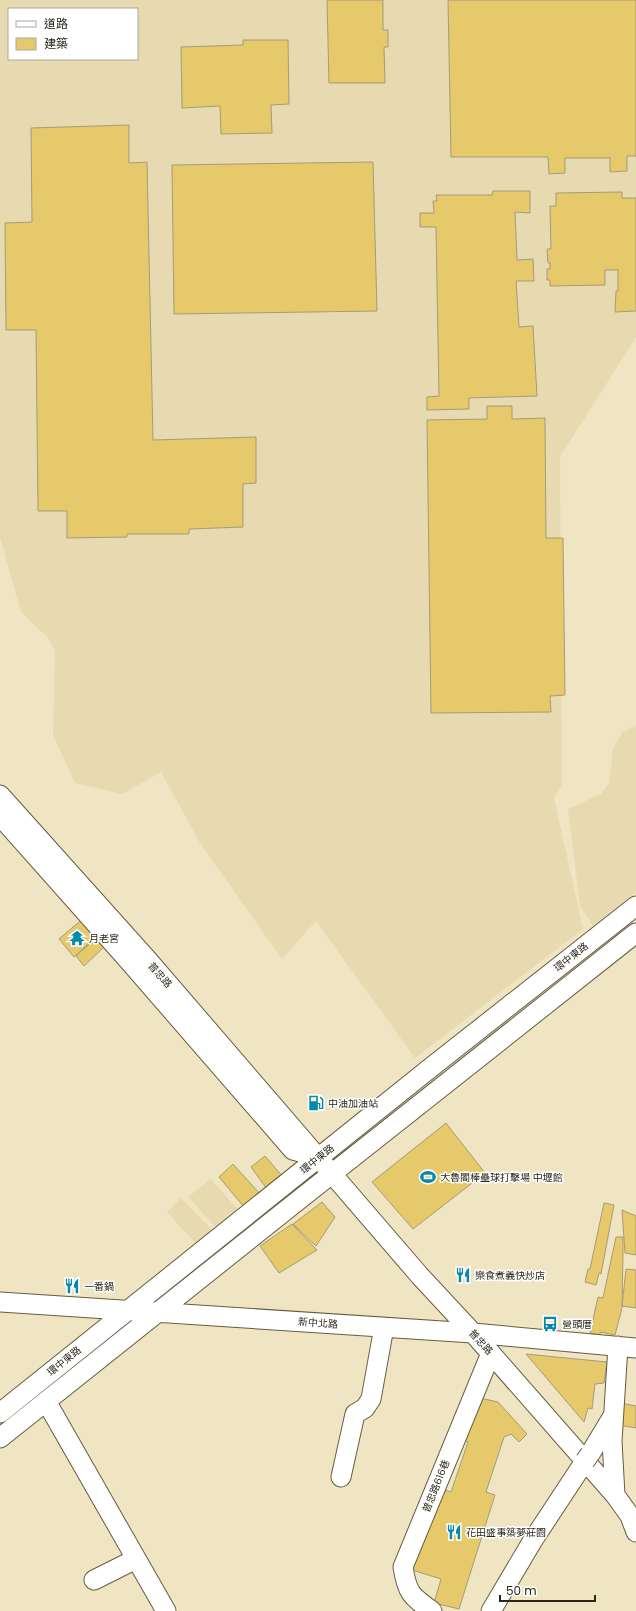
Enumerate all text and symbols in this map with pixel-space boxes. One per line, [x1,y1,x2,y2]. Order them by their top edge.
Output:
legend [8,8,138,60]
text: 道路 [44,15,68,32]
text: 建築 [44,35,68,52]
temple icon: 月老宮 [68,929,86,947]
place label: 月老宮 [89,931,119,946]
street label: 環中東路 [551,939,591,975]
street label: 普忠路 [144,959,176,991]
fuel station icon: 中油加油站 [307,1094,325,1112]
place label: 中油加油站 [328,1096,378,1111]
street label: 環中東路 [297,1141,337,1177]
sports icon: 大魯閣棒壘球打擊場 中壢館 [419,1168,437,1186]
place label: 大魯閣棒壘球打擊場 中壢館 [440,1170,563,1185]
restaurant icon: 樂食煮義快炒店 [454,1266,472,1284]
place label: 樂食煮義快炒店 [475,1268,545,1283]
restaurant icon: 一番鍋 [63,1277,81,1295]
place label: 一番鍋 [84,1279,114,1294]
street label: 新中北路 [298,1314,338,1332]
bus stop icon: 營頭厝 [541,1315,559,1333]
place label: 營頭厝 [562,1317,592,1332]
street label: 普忠路 [465,1326,497,1358]
street label: 環中東路 [44,1343,84,1379]
street label: 普忠路616巷 [419,1457,453,1515]
restaurant icon: 花田盛事築夢莊園 [445,1523,463,1541]
place label: 花田盛事築夢莊園 [466,1525,546,1540]
scale bar [500,1577,595,1603]
text: 50 m [506,1582,537,1599]

